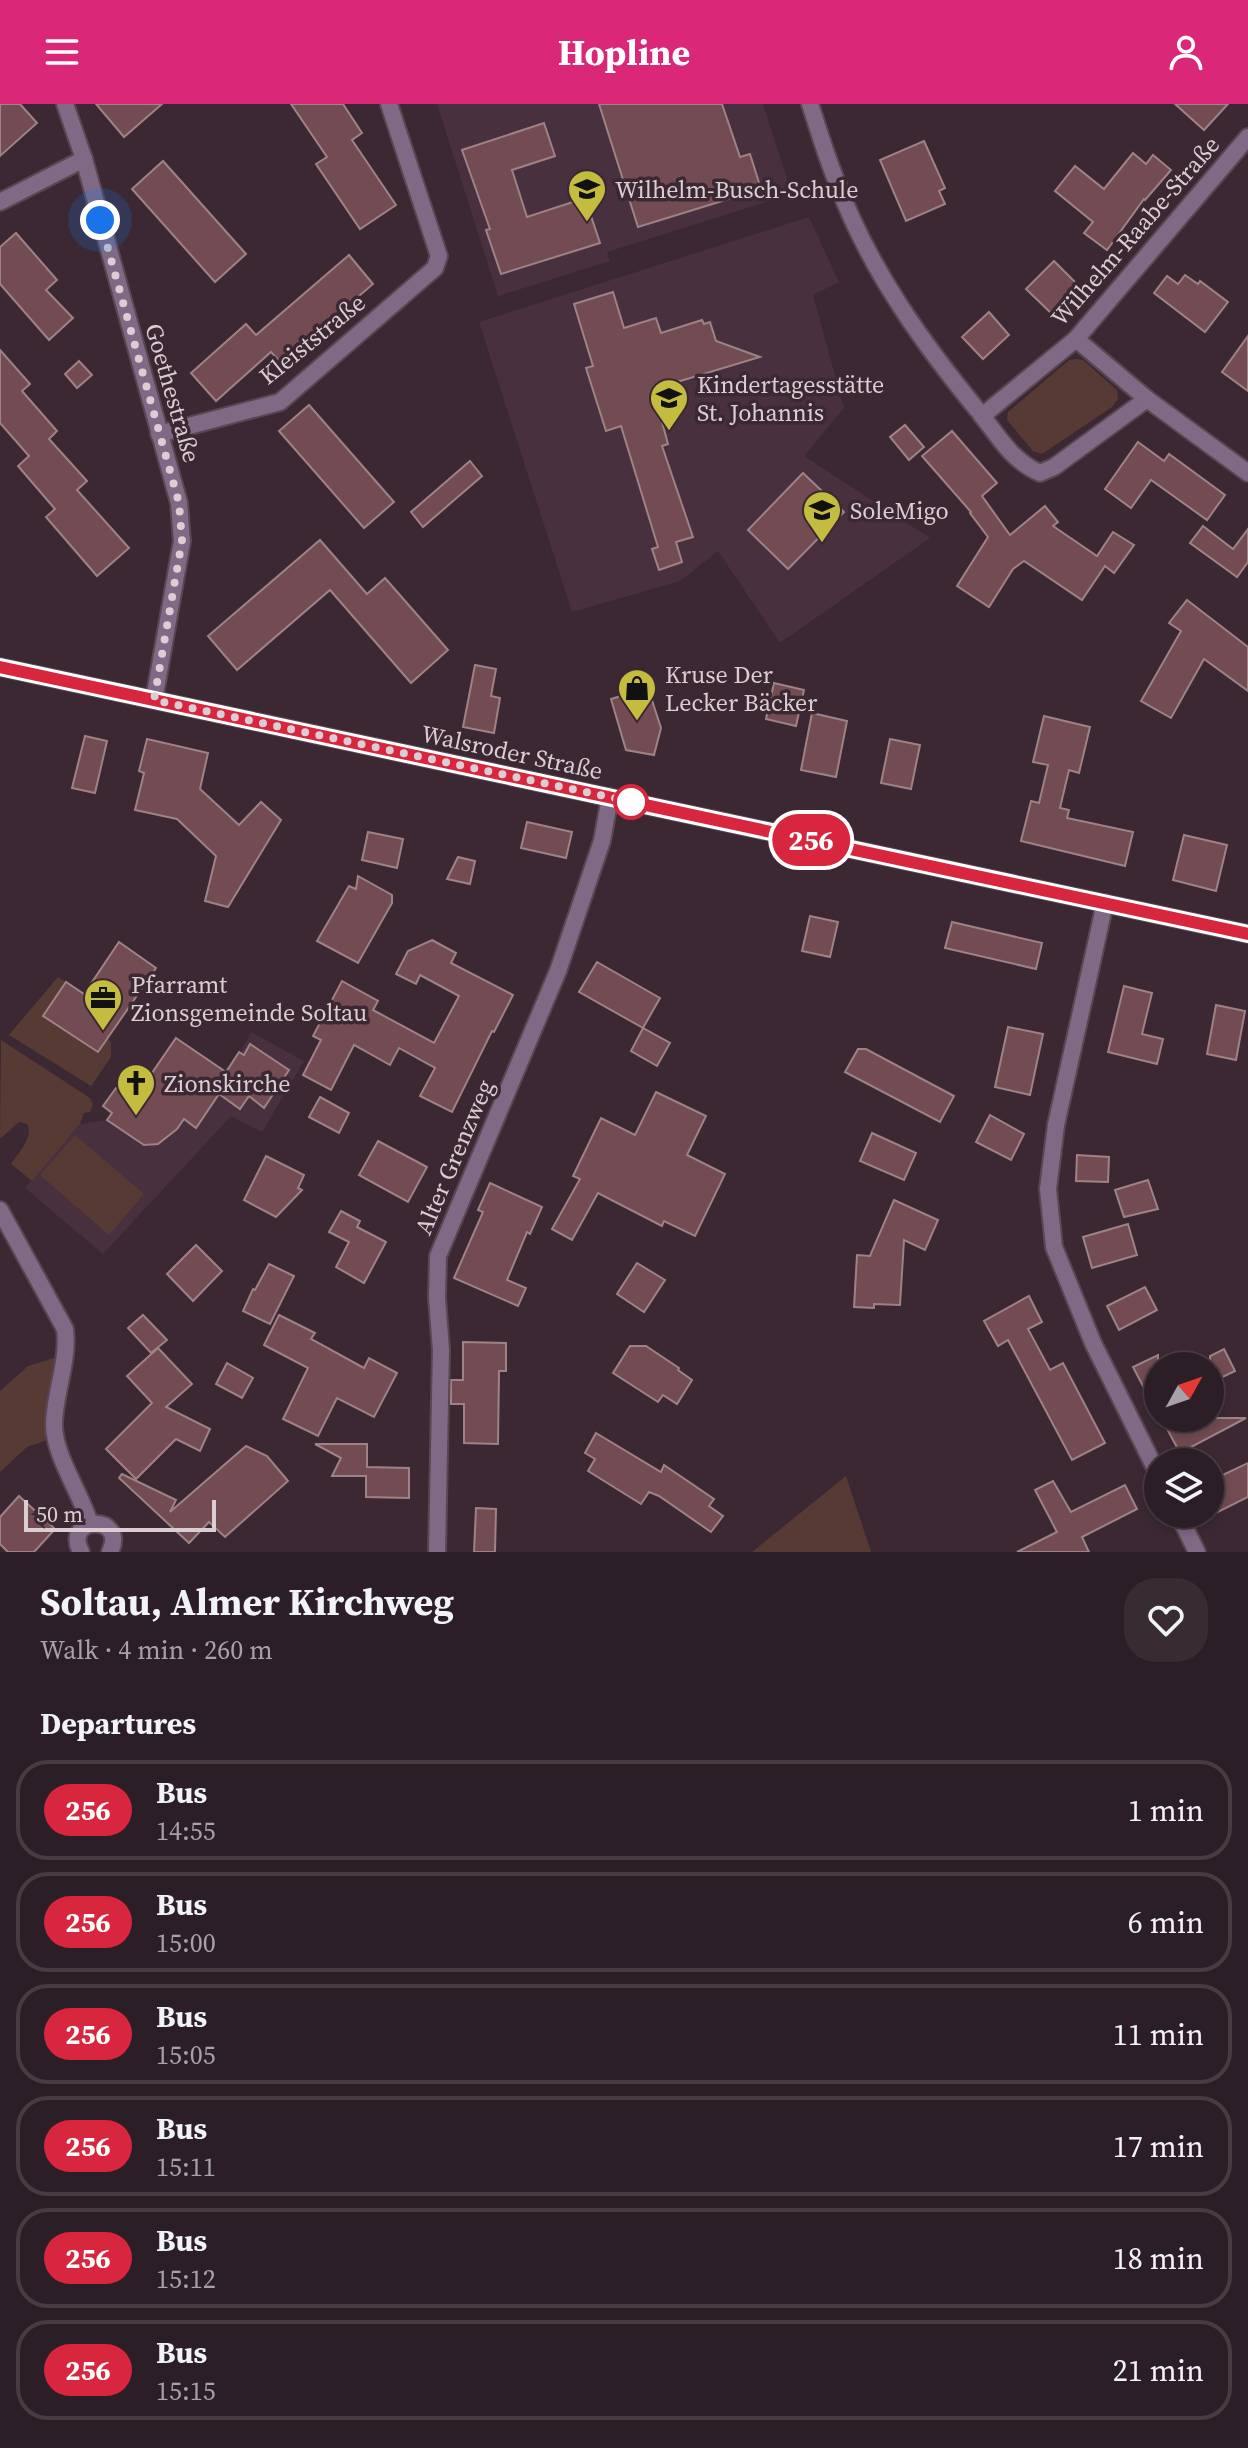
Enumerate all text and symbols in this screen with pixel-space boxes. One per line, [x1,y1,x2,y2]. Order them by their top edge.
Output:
text: Hopline [558,28,690,77]
icon: menu [40,30,84,74]
icon: person [1164,30,1208,74]
street label: Wilhelm-Raabe-Straße [1043,129,1227,333]
school or university icon: Wilhelm-Busch-Schule [566,168,608,223]
place label: Wilhelm-Busch-Schule [615,173,858,206]
your location [80,200,120,240]
street label: Kleiststraße [252,286,372,392]
street label: Goethestraße [137,320,209,466]
place label: Kindertagesstätte St. Johannis [697,368,884,429]
school or university icon: Kindertagesstätte St. Johannis [648,377,690,432]
school or university icon: SoleMigo [801,489,843,544]
place label: SoleMigo [850,494,949,527]
place label: Kruse Der Lecker Bäcker [665,658,817,719]
shop icon: Kruse Der Lecker Bäcker [616,667,658,722]
street label: Walsroder Straße [418,717,606,787]
unlabelled marker [614,785,648,819]
line badge: 256 [765,814,857,866]
text: 256 [788,821,834,859]
place label: Pfarramt Zionsgemeinde Soltau [131,968,367,1029]
office icon: Pfarramt Zionsgemeinde Soltau [82,977,124,1032]
church icon: Zionskirche [115,1062,157,1117]
place label: Zionskirche [164,1067,291,1100]
street label: Alter Grenzweg [406,1074,502,1240]
north arrow [1144,1352,1224,1432]
map controls [1144,1352,1224,1528]
button: layers [1144,1448,1224,1528]
scale bar [24,1496,216,1532]
text: 50 m [36,1499,83,1529]
text: Soltau, Almer Kirchweg [40,1576,454,1628]
button: heart [1124,1578,1208,1662]
text: Walk · 4 min · 260 m [40,1632,273,1668]
text: Departures [40,1703,196,1744]
text: Bus [156,1772,207,1813]
text: 1 min [1128,1790,1204,1831]
text: 256 [65,1791,111,1829]
text: 14:55 [156,1813,216,1849]
text: Bus [156,1884,207,1925]
text: 6 min [1128,1902,1204,1943]
text: 256 [65,1903,111,1941]
text: 15:00 [156,1925,216,1961]
text: Bus [156,1996,207,2037]
text: 11 min [1113,2014,1204,2055]
text: 256 [65,2015,111,2053]
text: 15:05 [156,2037,216,2073]
text: Bus [156,2108,207,2149]
text: 17 min [1113,2126,1204,2167]
text: 256 [65,2127,111,2165]
text: 15:11 [156,2149,216,2185]
text: Bus [156,2220,207,2261]
text: 18 min [1113,2238,1204,2279]
text: 256 [65,2239,111,2277]
text: 15:12 [156,2261,216,2297]
text: Bus [156,2332,207,2373]
text: 21 min [1113,2350,1204,2391]
text: 256 [65,2351,111,2389]
text: 15:15 [156,2373,216,2409]

